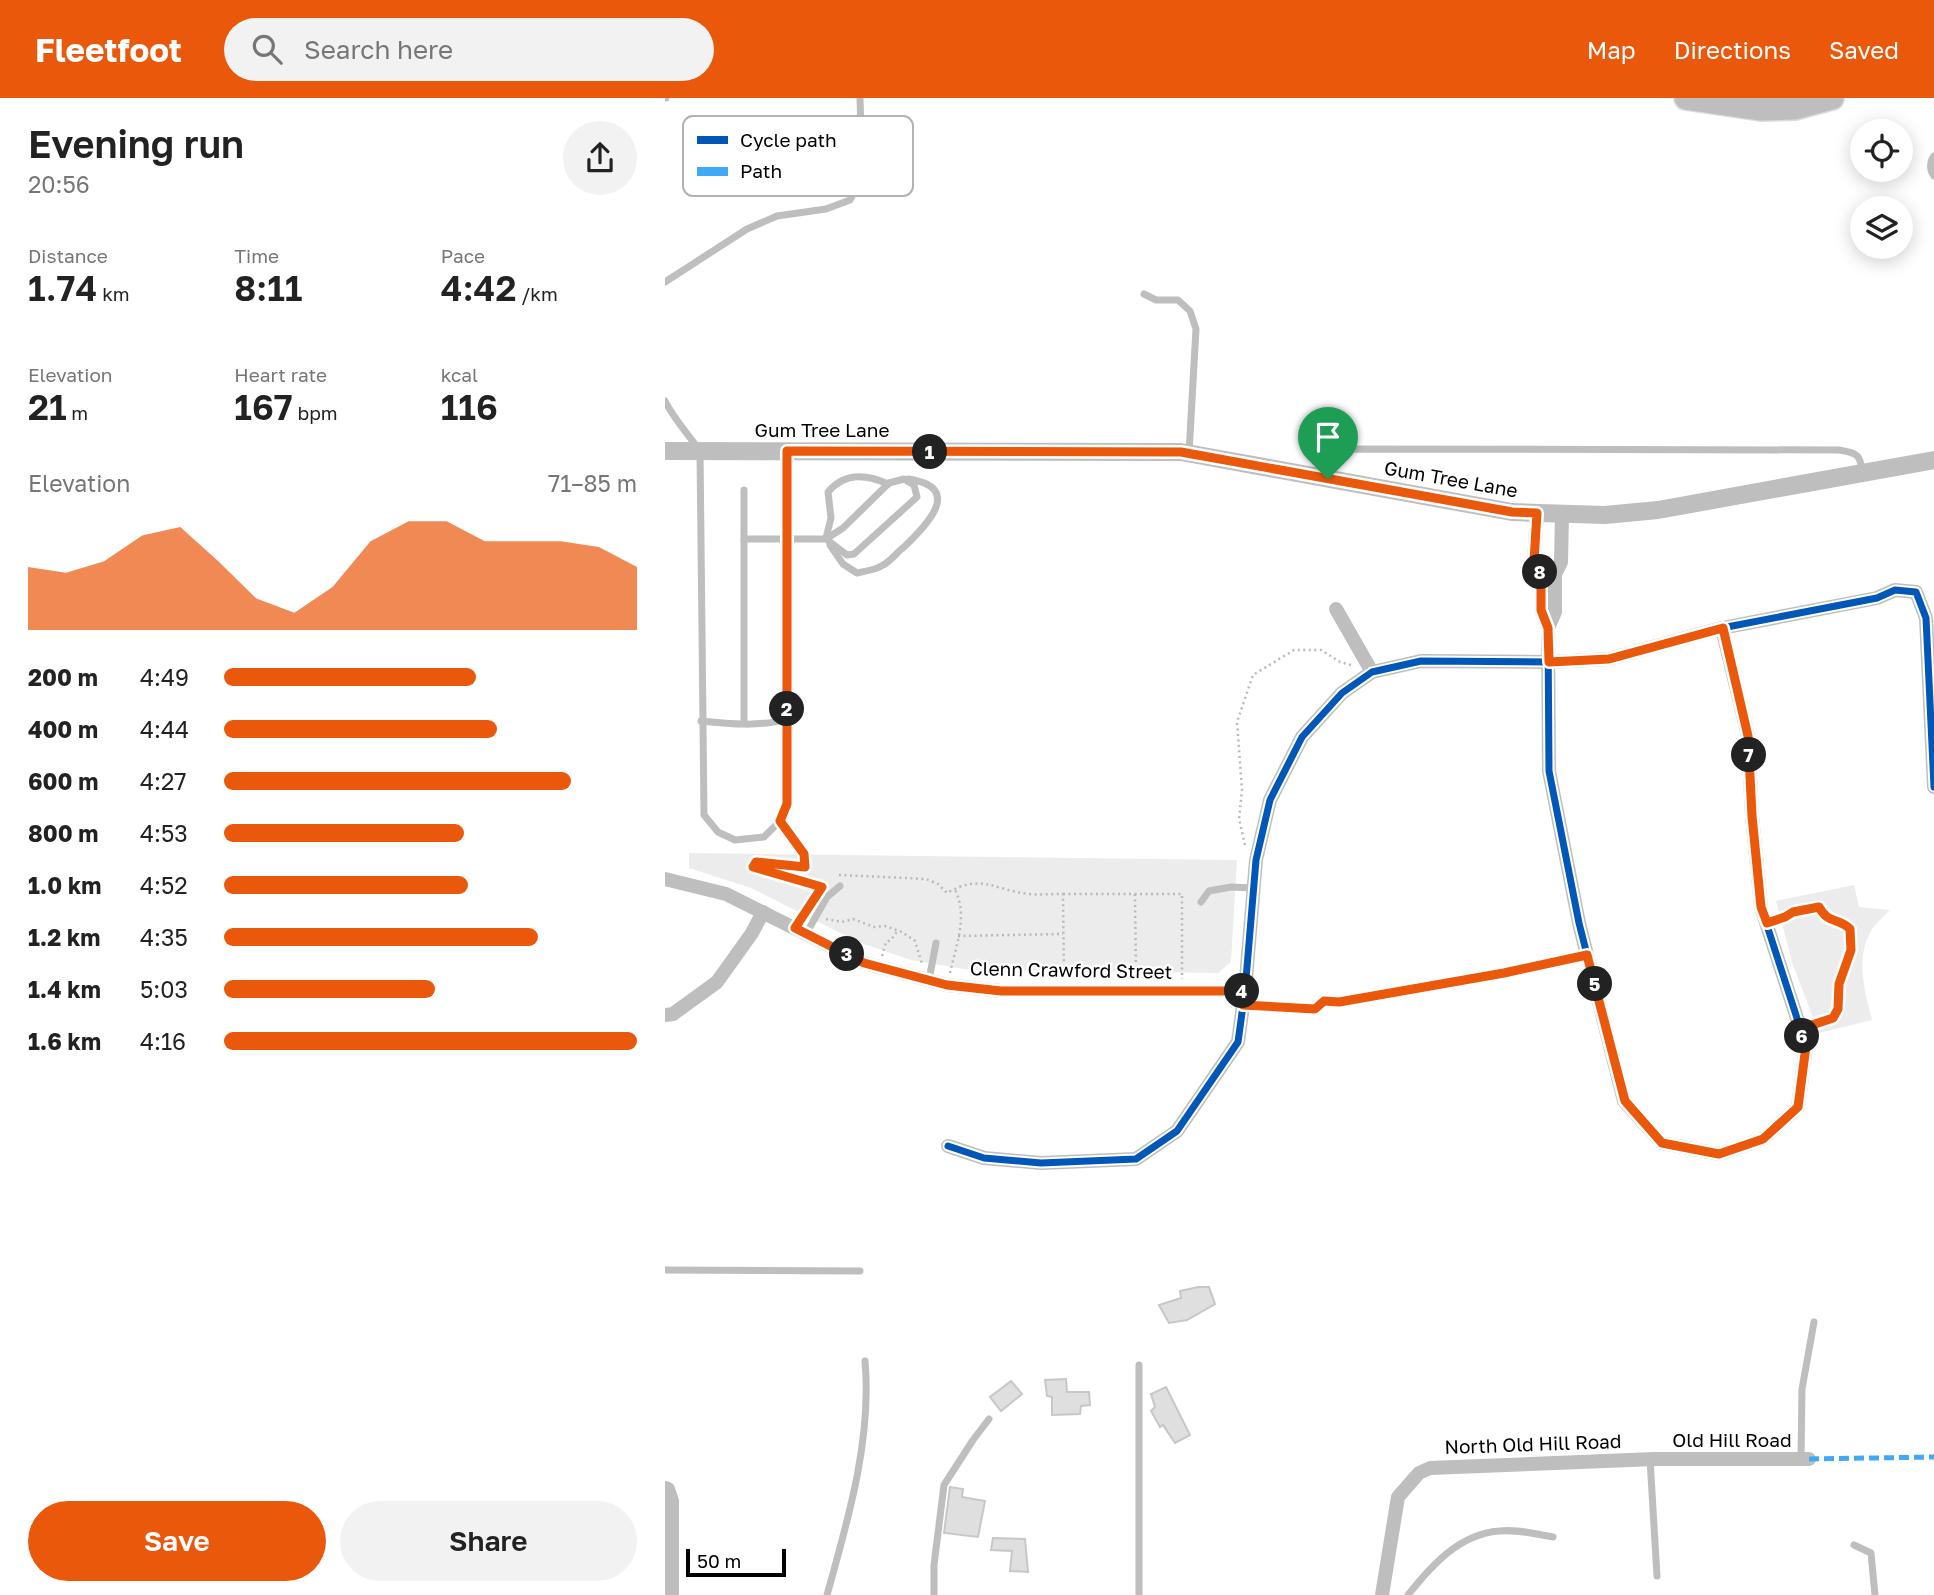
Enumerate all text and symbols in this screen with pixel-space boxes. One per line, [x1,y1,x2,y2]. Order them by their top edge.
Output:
search box [224,18,714,81]
text: Fleetfoot [35,30,182,69]
icon: search [248,30,286,68]
text: Search here [304,34,453,65]
text: Map [1587,35,1636,64]
text: Directions [1674,35,1791,64]
text: Saved [1829,35,1899,64]
legend [683,116,913,196]
map controls [1850,119,1913,259]
button: locate [1850,119,1913,182]
text: Evening run [28,121,244,166]
button: share [563,121,637,195]
text: Cycle path [740,128,837,151]
text: Path [740,159,782,182]
text: 20:56 [28,170,90,198]
button: layers [1850,196,1913,259]
text: Distance [28,244,108,267]
text: Time [234,244,279,267]
text: Pace [441,244,485,267]
text: 1.74 [28,267,97,309]
text: 8:11 [234,267,302,309]
text: 4:42 [441,267,516,309]
text: km [97,282,130,305]
text: /km [516,282,558,305]
text: Elevation [28,363,113,386]
text: Heart rate [234,363,327,386]
text: kcal [441,363,478,386]
text: 21 [28,386,67,428]
text: 167 [234,386,293,428]
text: 116 [441,386,498,428]
text: m [67,401,88,424]
text: bpm [293,401,338,424]
pin [1298,407,1358,479]
street label: Gum Tree Lane [755,418,890,441]
icon: arrive [1309,418,1347,456]
pin: 1 [912,434,947,470]
text: 1 [925,440,934,463]
street label: Gum Tree Lane [1383,455,1520,502]
text: Elevation [28,469,130,497]
text: 71–85 m [548,469,637,497]
pin: 8 [1523,554,1557,589]
text: 8 [1533,560,1546,583]
text: 200 m [28,663,98,691]
text: 4:49 [140,663,189,691]
pin: 2 [769,692,805,726]
text: 2 [781,697,792,720]
text: 400 m [28,715,98,743]
text: 4:44 [140,715,189,743]
pin: 7 [1731,738,1767,772]
text: 7 [1743,743,1754,766]
text: 600 m [28,767,98,795]
text: 4:27 [140,767,186,795]
text: 800 m [28,819,99,847]
text: 4:53 [140,819,188,847]
text: 1.0 km [28,871,101,899]
text: 4:52 [140,871,188,899]
text: 1.2 km [28,923,100,951]
text: 4:35 [140,923,188,951]
pin: 3 [829,936,865,972]
text: 3 [841,942,852,965]
street label: Clenn Crawford Street [970,956,1172,983]
pin: 5 [1577,966,1613,1001]
text: 5 [1589,972,1600,995]
pin: 4 [1225,974,1259,1008]
text: 1.4 km [28,975,101,1003]
text: 5:03 [140,975,188,1003]
text: 4 [1236,979,1247,1002]
pin: 6 [1785,1018,1819,1054]
text: 6 [1795,1024,1808,1047]
text: 1.6 km [28,1027,101,1055]
text: 4:16 [140,1027,186,1055]
street label: Old Hill Road [1672,1428,1792,1451]
street label: North Old Hill Road [1444,1429,1622,1458]
button: Save [28,1501,326,1581]
button: Share [340,1501,637,1581]
scale bar [686,1546,786,1578]
text: 50 m [697,1549,741,1572]

